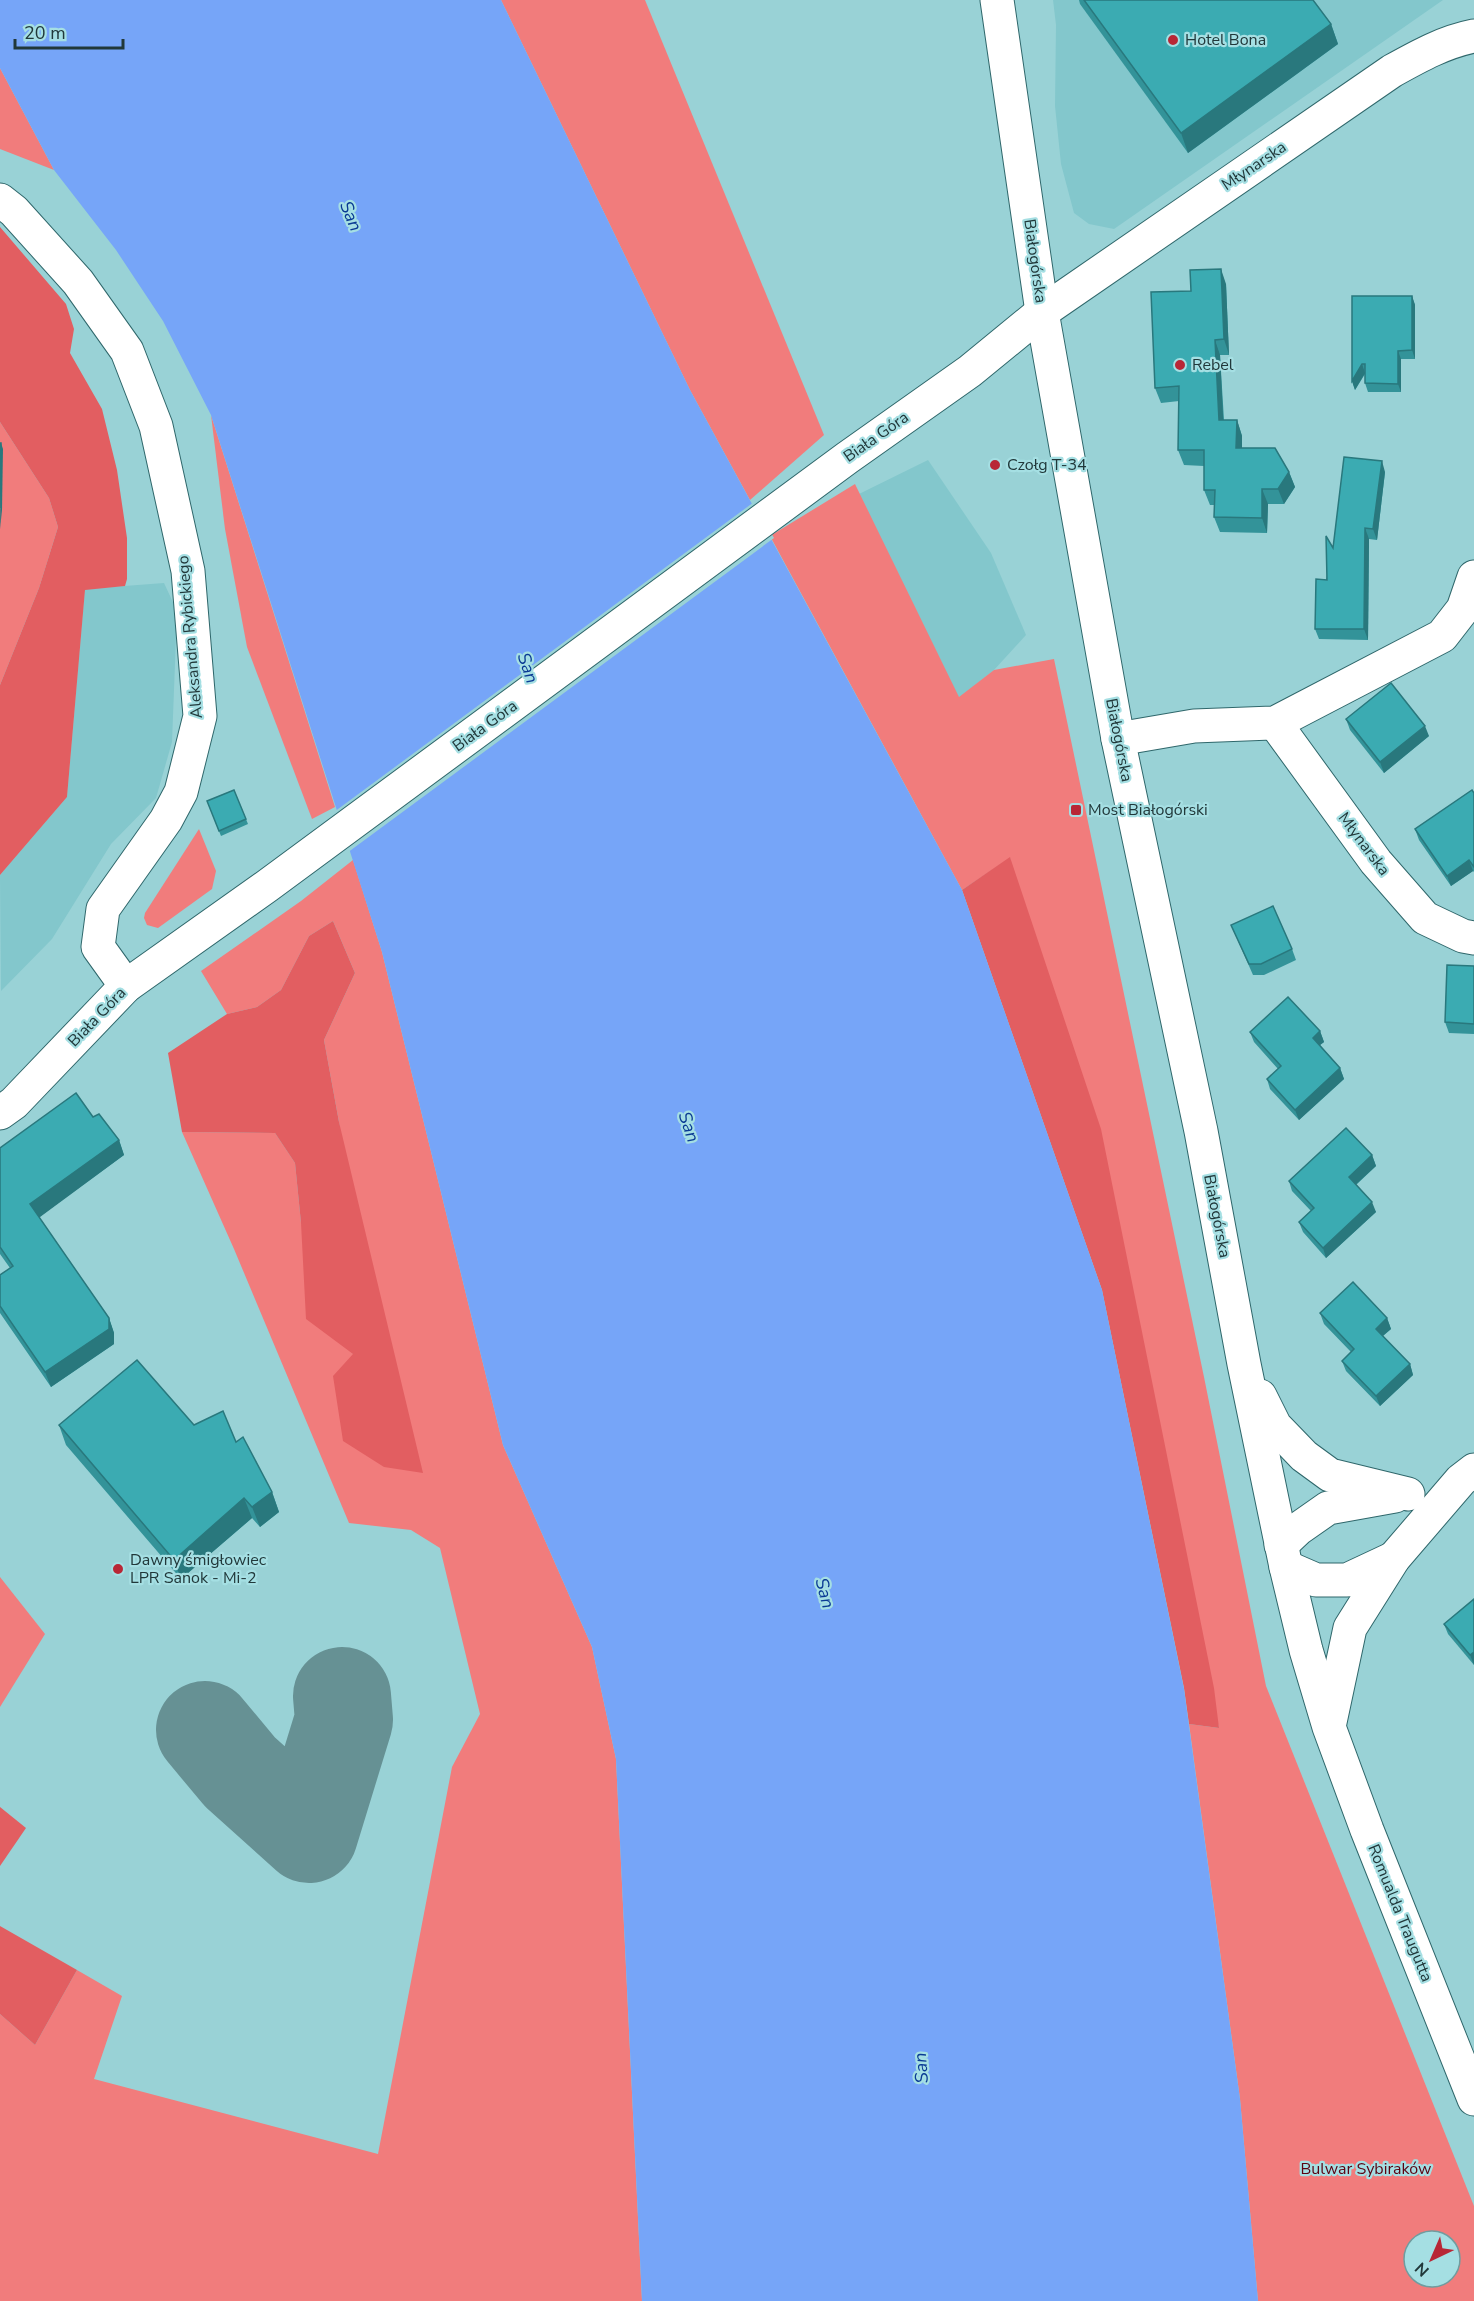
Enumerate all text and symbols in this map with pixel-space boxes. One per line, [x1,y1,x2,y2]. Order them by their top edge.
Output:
scale bar [15,12,123,50]
text: 20 m [24,21,66,45]
place label: Hotel Bona [1185,29,1266,51]
marker: Hotel Bona [1166,33,1180,47]
street label: Młynarska [1217,136,1291,196]
water label: San [334,197,368,235]
street label: Białogórska [1018,218,1052,304]
place label: Rebel [1192,354,1234,376]
marker: Rebel [1173,358,1187,372]
street label: Biała Góra [839,406,913,468]
place label: Czołg T-34 [1007,454,1087,476]
marker: Czołg T-34 [988,458,1002,472]
street label: Aleksandra Rybickiego [172,555,208,719]
water label: San [512,650,544,686]
street label: Biała Góra [448,695,522,757]
street label: Białogórska [1100,696,1138,784]
place label: Most Białogórski [1088,799,1208,821]
marker: Most Białogórski [1069,803,1083,817]
street label: Młynarska [1333,808,1395,880]
street label: Biała Góra [63,982,131,1052]
water label: San [673,1109,705,1145]
street label: Białogórska [1198,1172,1236,1260]
place label: Dawny śmigłowiec LPR Sanok - Mi-2 [130,1549,267,1589]
marker: Dawny śmigłowiec LPR Sanok - Mi-2 [111,1562,125,1576]
water label: San [809,1575,841,1611]
street label: Romualda Traugutta [1362,1841,1438,1985]
water label: San [908,2052,934,2084]
park label: Bulwar Sybiraków [1300,2158,1432,2180]
north arrow [1402,2229,1462,2289]
text: N [1410,2257,1434,2281]

